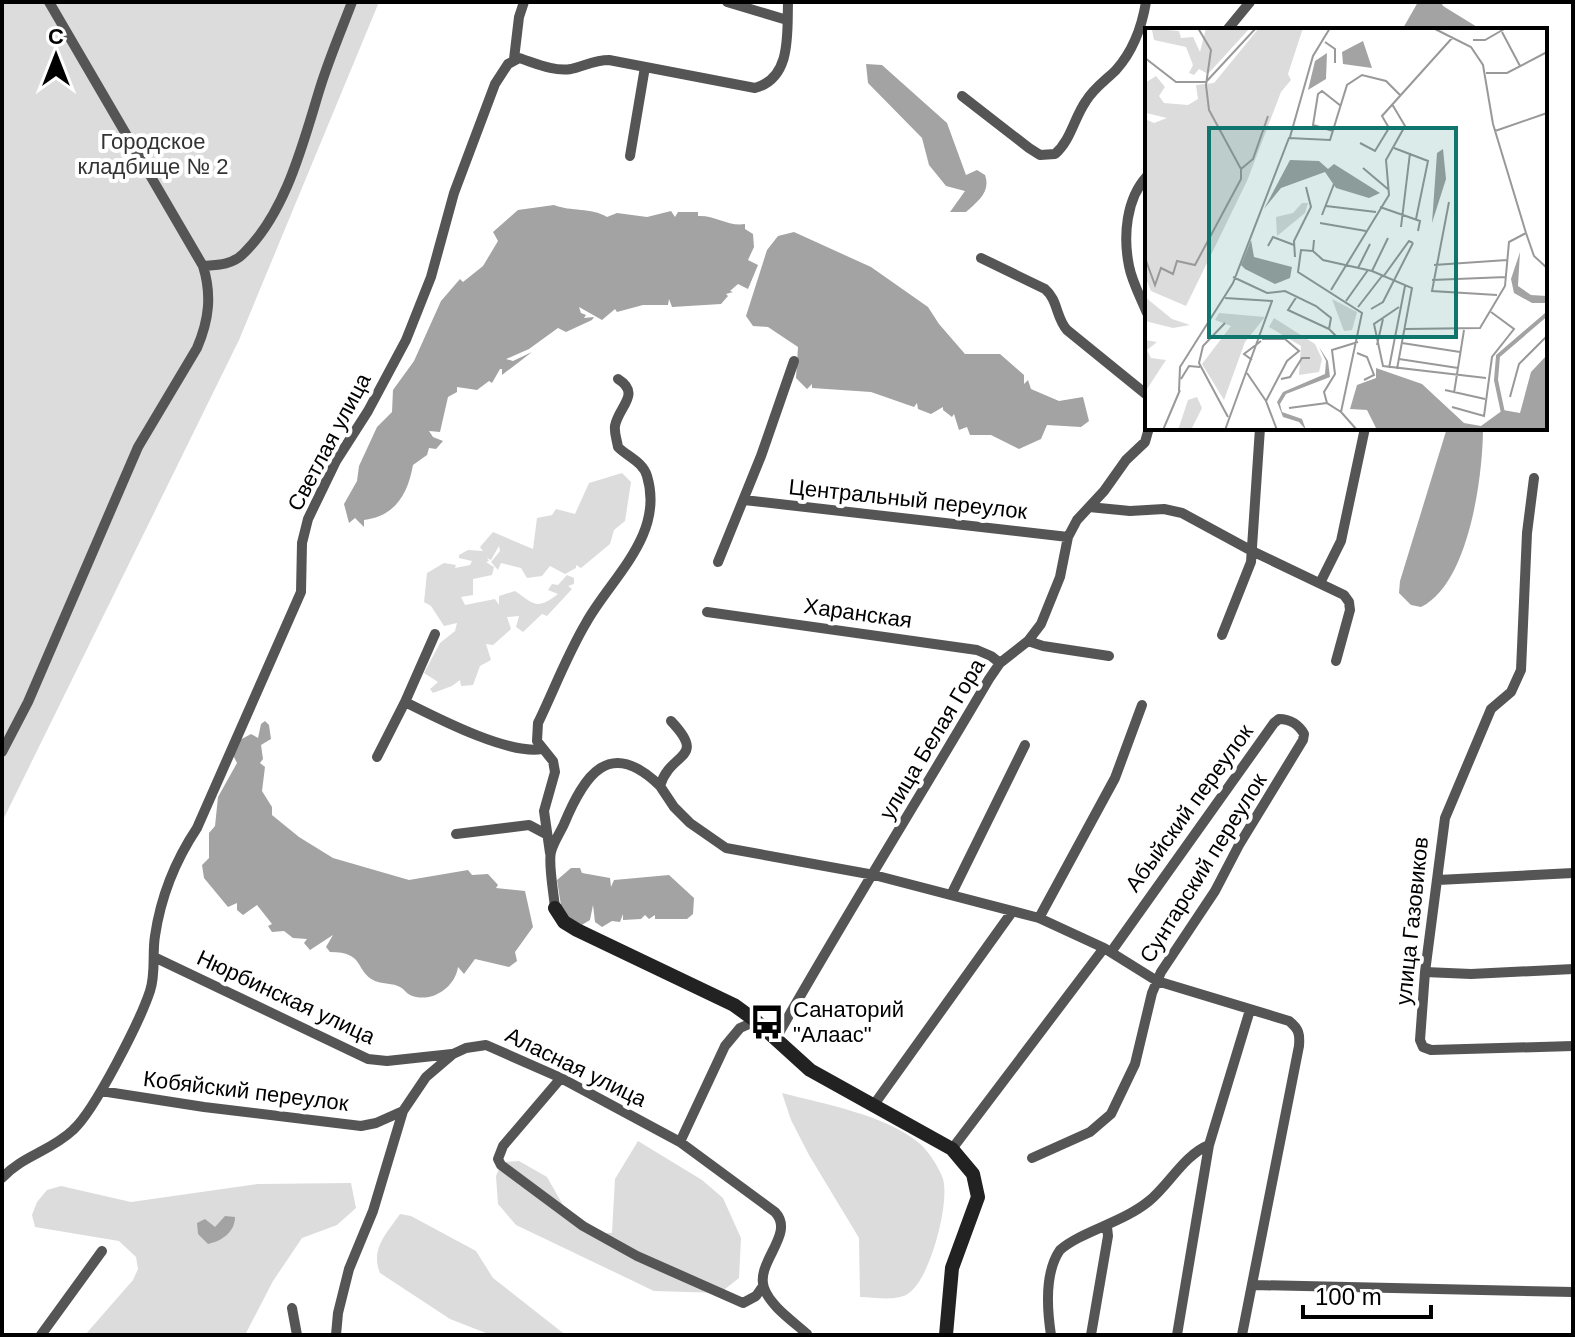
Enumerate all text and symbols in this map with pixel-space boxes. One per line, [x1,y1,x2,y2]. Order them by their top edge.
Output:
north arrow [16,16,96,96]
text: С [48,24,64,49]
inset map [1145,28,1547,430]
park label: Городское кладбище № 2 [78,129,228,179]
street label: Светлая улица [282,368,376,515]
street label: Центральный переулок [787,474,1029,524]
street label: Харанская [802,593,914,633]
street label: улица Белая Гора [874,654,990,824]
street label: Абыйский переулок [1120,719,1258,896]
street label: Сунтарский переулок [1135,768,1272,967]
street label: улица Газовиков [1391,836,1433,1006]
street label: Нюрбинская улица [193,945,380,1050]
place label: Санаторий "Алаас" [793,997,904,1047]
bus stop icon: Санаторий "Алаас" [748,1003,786,1041]
street label: Аласная улица [501,1022,651,1112]
street label: Кобяйский переулок [142,1066,350,1116]
scale bar [1303,1269,1431,1319]
text: 100 m [1315,1283,1382,1310]

